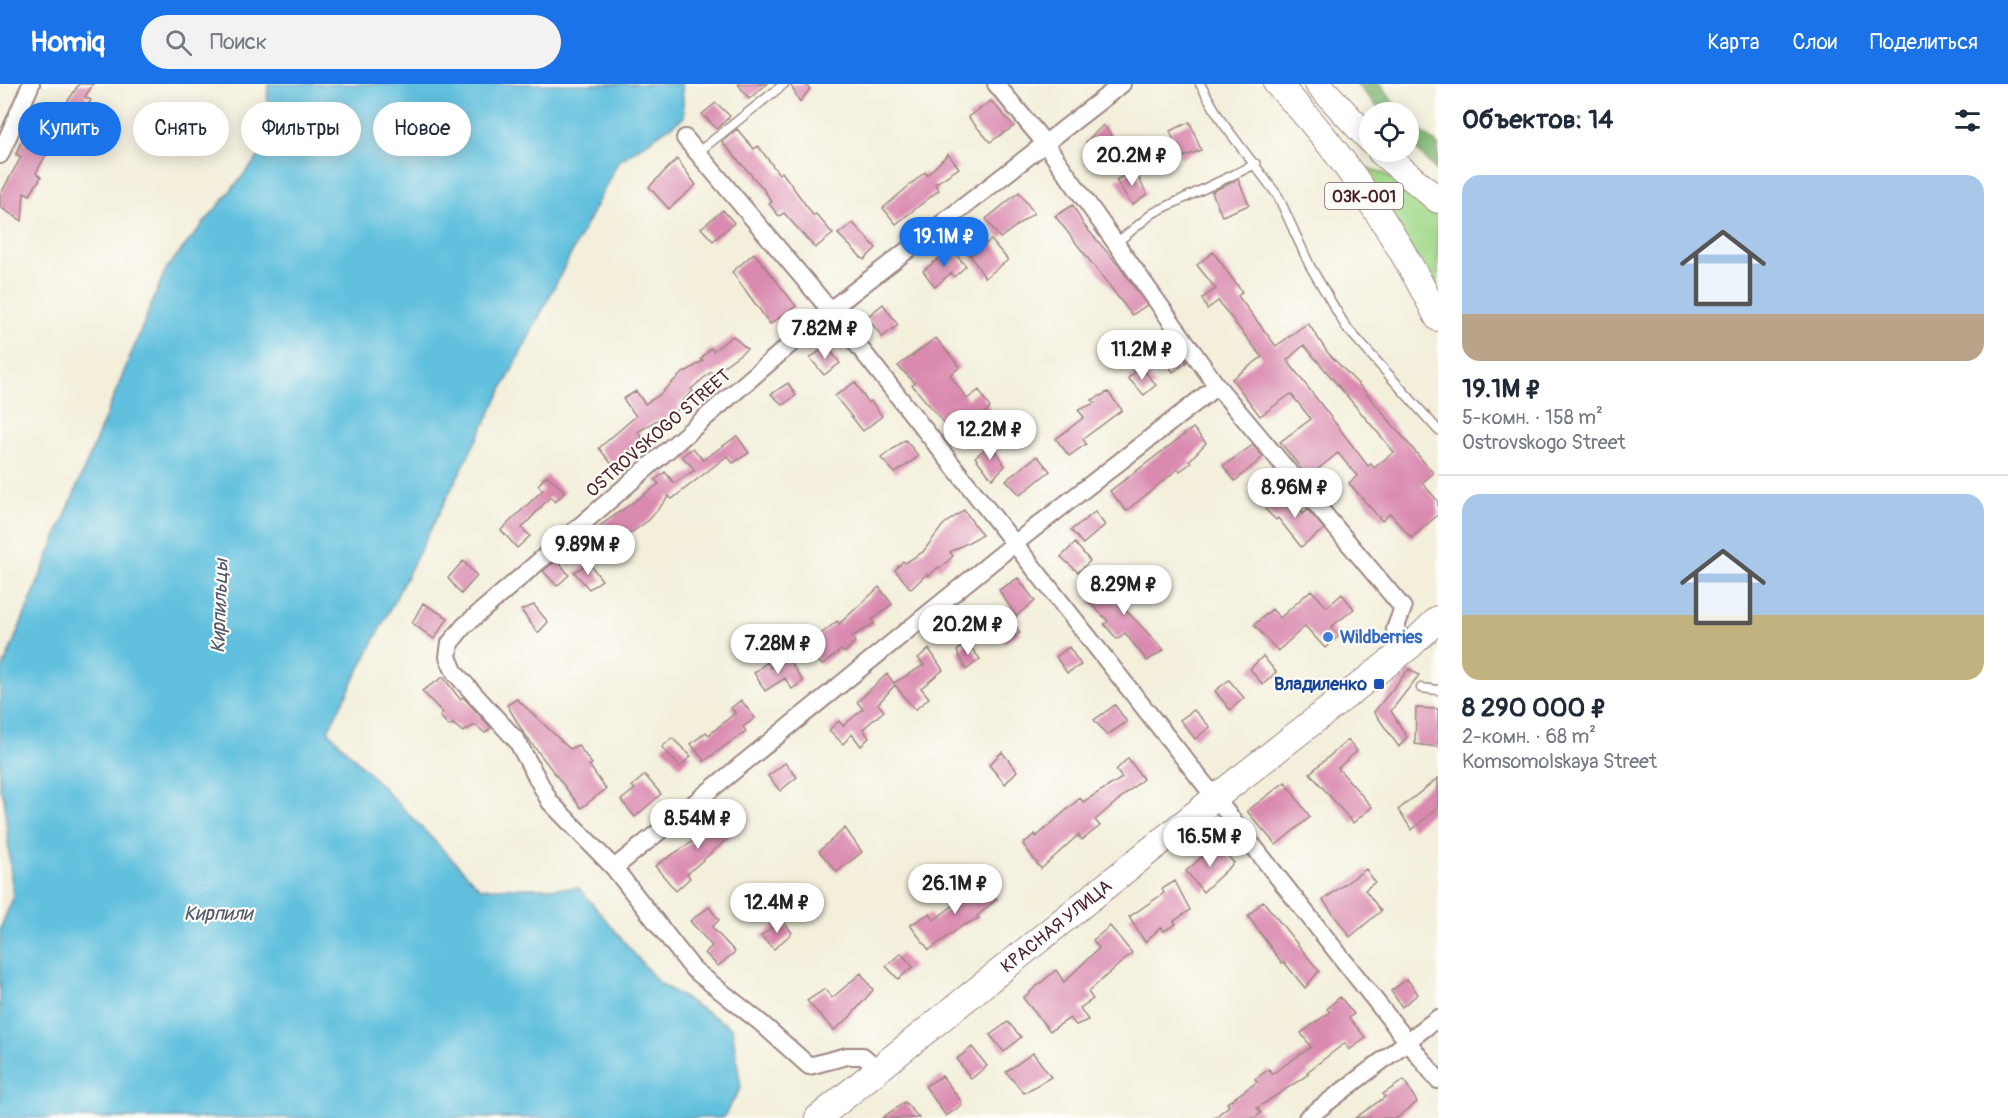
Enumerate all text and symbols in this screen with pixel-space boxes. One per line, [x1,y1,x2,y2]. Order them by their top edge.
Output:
search box [141,15,561,69]
text: Homiq [30,25,105,60]
icon: search [162,26,195,59]
text: Поиск [210,28,267,56]
text: Карта [1707,29,1759,56]
text: Слои [1792,29,1837,56]
text: Поделиться [1870,29,1978,56]
chip: Купить [18,102,121,156]
chip: Снять [133,102,229,156]
chip: Фильтры [241,102,361,156]
chip: Новое [373,102,471,156]
map controls [1359,102,1419,162]
button: locate [1359,102,1419,162]
text: Объектов: 14 [1462,104,1613,136]
icon: filters [1951,104,1984,137]
pin: 20.2M ₽ [1077,136,1187,187]
text: 20.2M ₽ [1096,143,1168,168]
road number: 03К-001 [1325,183,1403,209]
icon: home [1669,214,1777,322]
pin: 19.1M ₽ [889,217,999,268]
text: 19.1M ₽ [913,224,975,249]
pin: 7.82M ₽ [770,309,880,360]
text: 7.82M ₽ [792,316,858,341]
pin: 11.2M ₽ [1087,330,1197,381]
text: 11.2M ₽ [1111,337,1173,362]
street label: OSTROVSKOGO STREET [581,364,735,502]
text: 19.1M ₽ [1462,373,1541,405]
text: 5-комн. · 158 m² [1462,405,1603,430]
pin: 12.2M ₽ [935,410,1045,461]
text: 12.2M ₽ [957,417,1023,442]
text: Ostrovskogo Street [1462,430,1626,455]
pin: 8.96M ₽ [1240,468,1350,519]
text: 8.96M ₽ [1261,475,1329,500]
pin: 9.89M ₽ [533,525,643,576]
text: 9.89M ₽ [555,532,621,557]
icon: home [1669,533,1777,641]
water label: Кирпильцы [205,556,234,653]
pin: 8.29M ₽ [1069,565,1179,616]
text: 8.29M ₽ [1091,572,1157,597]
pin: 20.2M ₽ [913,605,1023,656]
text: 20.2M ₽ [932,612,1004,637]
pin: 7.28M ₽ [723,624,833,675]
place label: Wildberries [1340,626,1423,649]
marker: Wildberries [1321,630,1335,644]
text: 7.28M ₽ [745,631,811,656]
place label: Владиленко [1274,673,1367,696]
marker: Владиленко [1372,677,1386,691]
text: 8 290 000 ₽ [1462,692,1607,724]
text: 2-комн. · 68 m² [1462,724,1596,749]
text: Komsomolskaya Street [1462,749,1657,774]
pin: 8.54M ₽ [643,799,753,850]
text: 8.54M ₽ [664,806,732,831]
pin: 16.5M ₽ [1155,817,1265,868]
text: 16.5M ₽ [1177,824,1243,849]
pin: 26.1M ₽ [900,864,1010,915]
text: 26.1M ₽ [922,871,988,896]
street label: КРАСНАЯ УЛИЦА [996,874,1117,978]
pin: 12.4M ₽ [722,883,832,934]
text: 12.4M ₽ [744,890,810,915]
water label: Кирпили [184,901,254,926]

